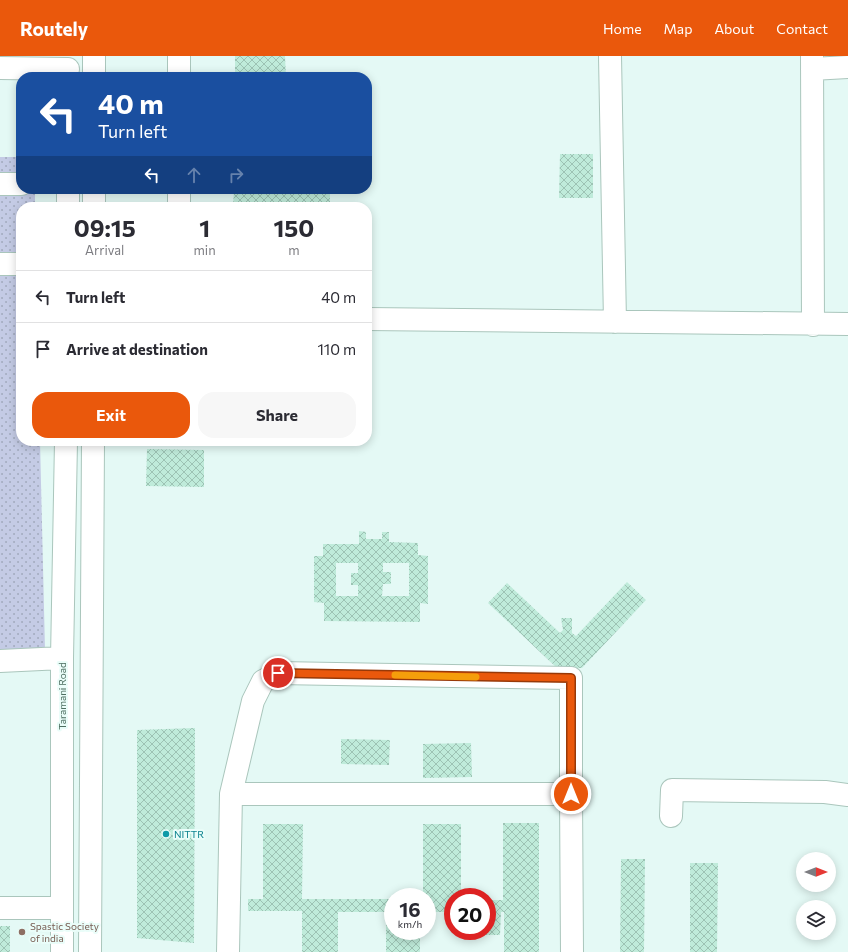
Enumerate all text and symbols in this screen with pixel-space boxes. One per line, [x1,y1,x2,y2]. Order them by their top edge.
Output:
text: Routely [20,17,88,40]
text: Home [603,20,642,37]
text: Map [664,20,692,37]
text: About [714,20,754,37]
text: Contact [776,20,828,37]
text: 40 m [98,86,164,120]
icon: left [32,88,84,140]
text: Turn left [98,120,167,142]
icon: left [141,164,163,186]
icon: ahead [183,164,205,186]
icon: right [225,164,247,186]
text: 09:15 [74,213,136,242]
text: 1 [199,213,210,242]
text: 150 [273,213,314,242]
text: Arrival [85,242,124,258]
text: min [194,242,216,258]
text: m [288,242,299,258]
icon: left [32,286,54,308]
text: Turn left [66,288,125,306]
text: 40 m [321,288,356,306]
icon: arrive [32,338,54,360]
text: Arrive at destination [66,340,208,358]
text: 110 m [317,340,356,358]
button: Exit [32,392,190,438]
button: Share [198,392,356,438]
pin [261,656,295,690]
street label: Taramani Road [56,662,68,730]
icon: arrive [267,662,289,684]
position arrow [550,773,592,815]
place label: NITTR [174,828,204,840]
marker: NITTR [161,829,171,839]
north arrow [796,852,836,892]
map controls [796,852,836,940]
speed limit sign: 20 [444,888,496,940]
text: 16 [399,897,421,921]
button: layers [796,900,836,940]
text: km/h [398,918,422,930]
place label: Spastic Society of india [30,920,99,944]
marker: Spastic Society of india [17,927,27,937]

